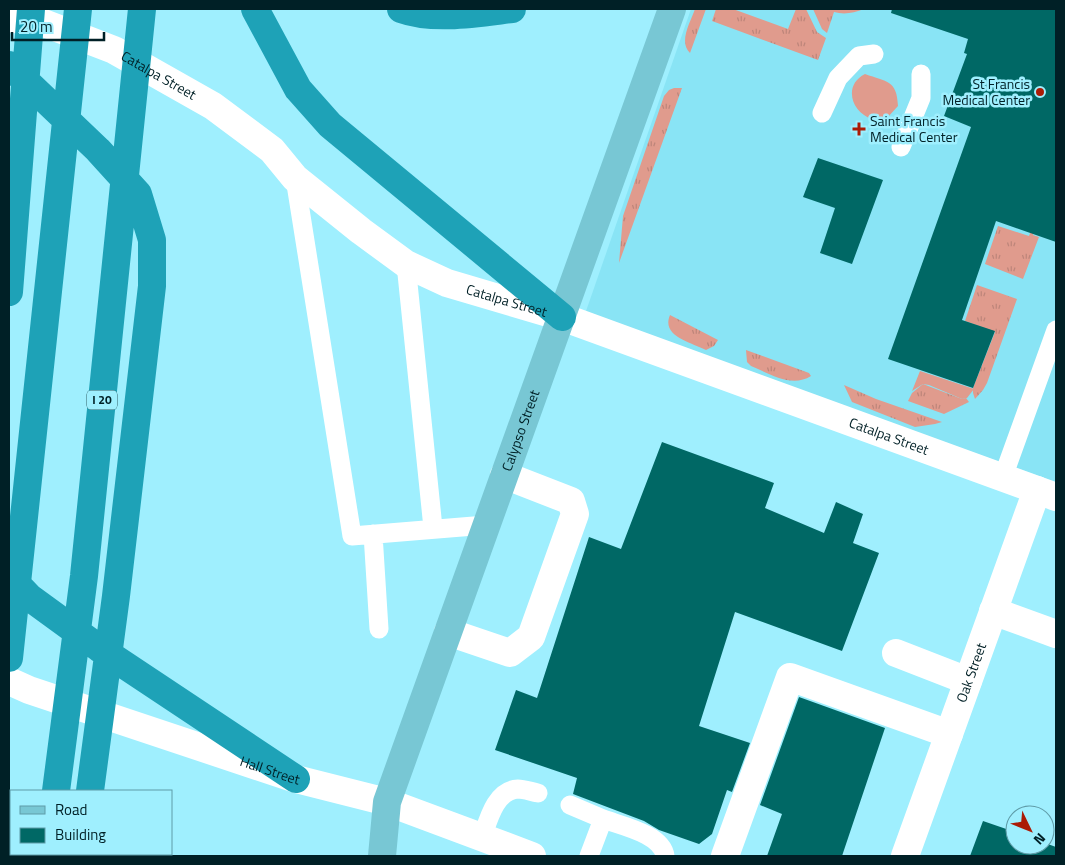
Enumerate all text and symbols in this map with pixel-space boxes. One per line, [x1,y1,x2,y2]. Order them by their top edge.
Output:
scale bar [12,10,105,42]
text: 20 m [20,15,53,38]
street label: Catalpa Street [118,45,201,105]
place label: St Francis Medical Center [942,73,1030,110]
marker: St Francis Medical Center [1034,86,1046,98]
place label: Saint Francis Medical Center [870,110,958,147]
marker: Saint Francis Medical Center [852,122,866,136]
street label: Catalpa Street [464,278,550,322]
street label: Calypso Street [496,387,544,474]
road number: I 20 [87,390,117,410]
street label: Catalpa Street [846,412,932,460]
street label: Oak Street [950,639,991,705]
street label: Hall Street [237,750,302,790]
legend [10,790,172,855]
text: Road [55,798,87,821]
north arrow [1005,805,1055,855]
text: Building [55,823,106,846]
text: N [1029,828,1051,850]

